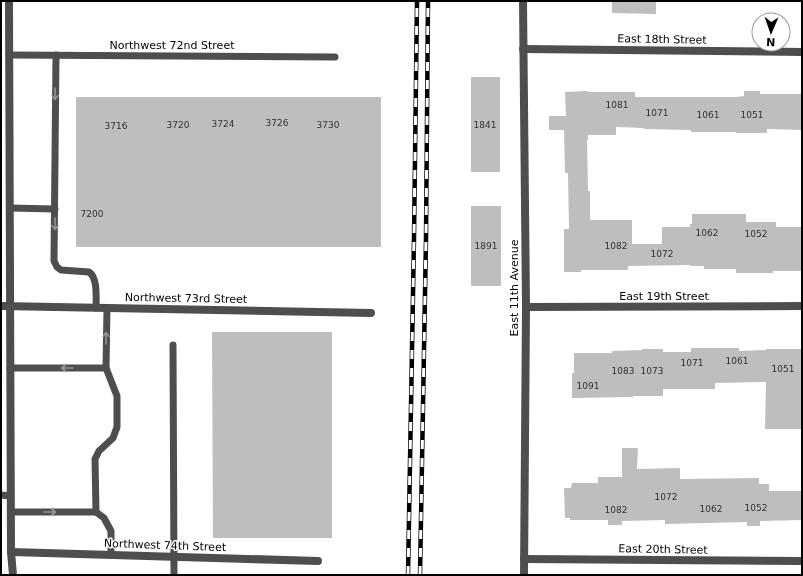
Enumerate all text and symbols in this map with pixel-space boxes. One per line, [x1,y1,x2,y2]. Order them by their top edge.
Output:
north arrow [751,12,791,52]
street label: East 18th Street [617,32,708,47]
text: N [766,35,776,48]
street label: Northwest 72nd Street [110,39,235,52]
one-way arrow [51,87,59,100]
house number: 1081 [606,100,628,110]
house number: 1071 [646,108,668,118]
house number: 1061 [697,110,719,120]
house number: 1051 [741,110,763,120]
house number: 3726 [266,118,289,128]
house number: 3724 [212,119,235,129]
house number: 3720 [167,120,190,130]
house number: 3730 [317,120,340,130]
house number: 1841 [474,120,496,130]
house number: 3716 [105,121,128,131]
house number: 7200 [81,209,104,219]
one-way arrow [51,217,59,230]
house number: 1062 [696,228,718,238]
house number: 1052 [745,229,767,239]
street label: East 11th Avenue [508,239,521,336]
house number: 1891 [475,241,497,251]
house number: 1082 [605,241,627,251]
house number: 1072 [651,249,673,259]
street label: East 19th Street [619,290,709,303]
street label: Northwest 73rd Street [125,291,248,306]
one-way arrow [102,332,110,345]
house number: 1061 [726,356,748,366]
house number: 1071 [681,358,703,368]
one-way arrow [61,364,74,372]
house number: 1051 [772,364,794,374]
house number: 1083 [612,366,634,376]
house number: 1073 [641,366,663,376]
house number: 1091 [577,381,599,391]
house number: 1072 [655,492,677,502]
house number: 1052 [745,503,767,513]
house number: 1062 [700,504,722,514]
house number: 1082 [605,505,627,515]
one-way arrow [43,508,56,516]
street label: Northwest 74th Street [104,537,227,554]
street label: East 20th Street [618,542,709,557]

